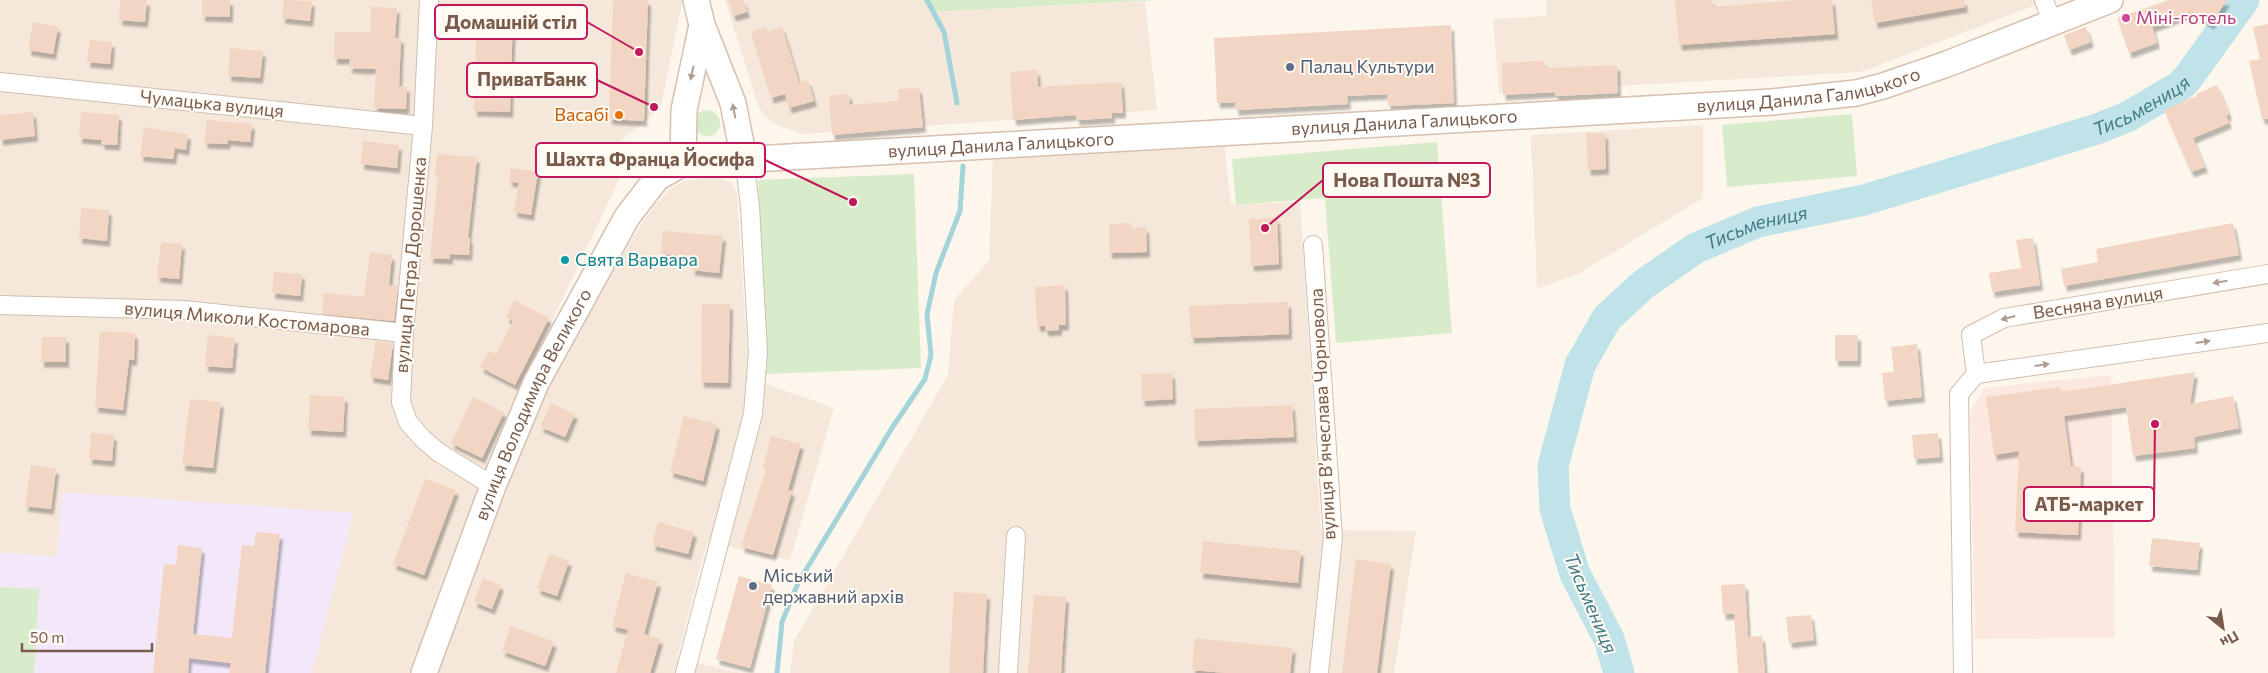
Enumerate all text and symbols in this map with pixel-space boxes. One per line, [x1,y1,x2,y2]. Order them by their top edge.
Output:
callout: Домашній стіл [435,5,587,39]
place label: Міні-готель [2136,6,2236,28]
text: Домашній стіл [445,10,577,33]
marker: Міні-готель [2120,12,2132,24]
place label: Палац Культури [1300,55,1435,77]
marker: Палац Культури [1284,61,1296,73]
street label: вулиця Данила Галицького [1696,62,1923,116]
callout: ПриватБанк [467,63,597,97]
one-way arrow [688,65,696,81]
text: ПриватБанк [477,67,587,90]
water label: Тисьмениця [2089,71,2195,141]
street label: Чумацька вулиця [139,85,285,121]
place label: Васабі [554,103,609,125]
one-way arrow [730,103,738,119]
street label: вулиця Данила Галицького [1291,104,1518,139]
marker: Васабі [613,109,625,121]
street label: вулиця Данила Галицького [887,127,1115,162]
callout: Шахта Франца Йосифа [536,143,765,177]
text: Шахта Франца Йосифа [546,147,755,170]
street label: вулиця Петра Дорошенка [390,156,430,374]
callout: Нова Пошта №3 [1323,163,1490,197]
text: Нова Пошта №3 [1333,168,1481,191]
water label: Тисьмениця [1701,200,1809,254]
place label: Свята Варвара [575,248,698,270]
marker: Свята Варвара [559,254,571,266]
one-way arrow [2212,279,2228,287]
street label: Весняна вулиця [2031,281,2165,323]
street label: вулиця Володимира Великого [469,284,596,523]
street label: вулиця Вʼячеслава Чорновола [1304,288,1340,540]
street label: вулиця Миколи Костомарова [123,296,371,340]
one-way arrow [2000,315,2015,323]
one-way arrow [2195,338,2211,346]
one-way arrow [2034,361,2050,369]
callout: АТБ-маркет [2024,487,2154,521]
text: АТБ-маркет [2034,492,2144,515]
water label: Тисьмениця [1560,549,1623,657]
place label: Міський державний архів [763,564,904,607]
marker: Міський державний архів [747,580,759,592]
north arrow [2198,603,2248,653]
scale bar [22,620,152,652]
text: 50 m [30,628,64,646]
text: Пн [2217,628,2242,652]

